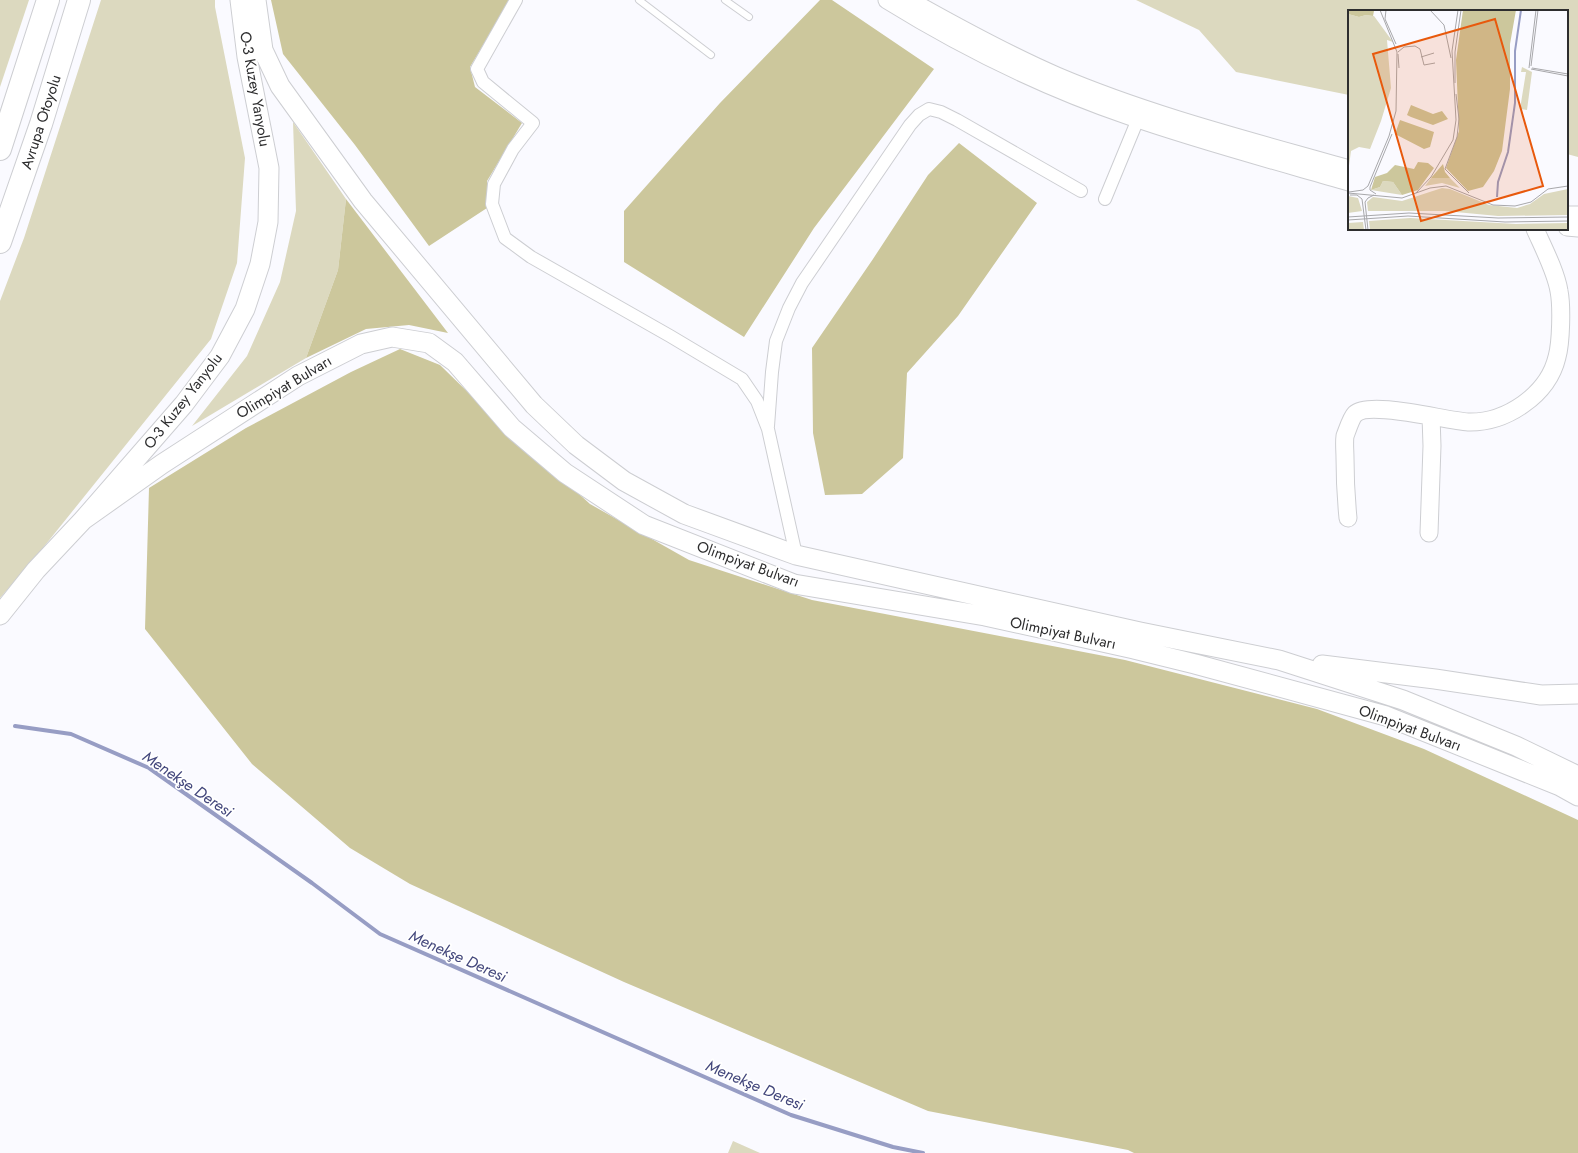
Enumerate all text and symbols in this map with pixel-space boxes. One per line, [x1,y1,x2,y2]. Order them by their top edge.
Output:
inset map [1348,10,1568,230]
street label: O-3 Kuzey Yanyolu [234,30,276,148]
street label: Avrupa Otoyolu [15,72,67,172]
street label: O-3 Kuzey Yanyolu [138,348,228,454]
street label: Olimpiyat Bulvarı [232,350,336,424]
street label: Olimpiyat Bulvarı [694,535,802,593]
street label: Olimpiyat Bulvarı [1008,611,1118,655]
street label: Olimpiyat Bulvarı [1356,699,1464,757]
water label: Menekşe Deresi [138,745,239,823]
water label: Menekşe Deresi [406,924,511,988]
water label: Menekşe Deresi [702,1054,809,1116]

